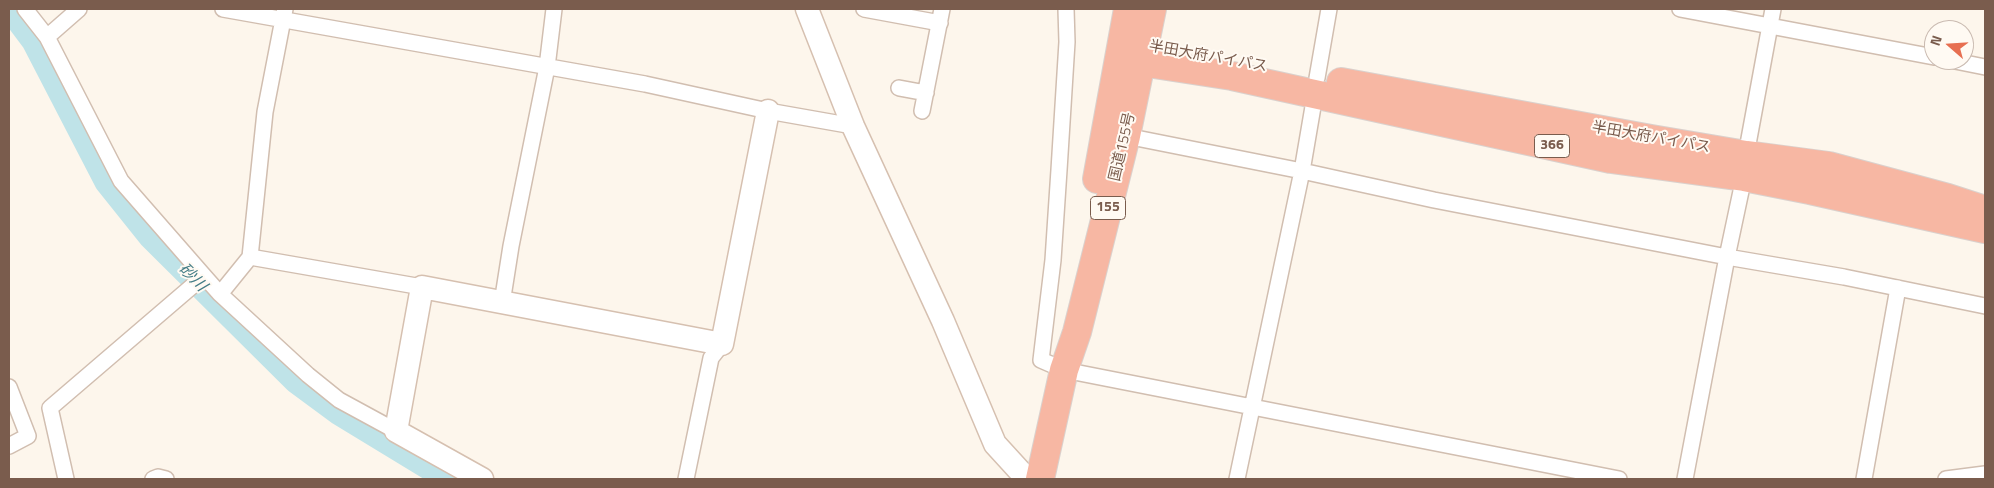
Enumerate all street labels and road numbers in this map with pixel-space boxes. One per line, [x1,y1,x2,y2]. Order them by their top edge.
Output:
street label: 半田大府パイパス [1147,38,1269,76]
street label: 国道155号 [1106,111,1140,183]
street label: 半田大府パイパス [1590,119,1712,157]
road number: 366 [1534,134,1570,158]
road number: 155 [1090,197,1126,220]

